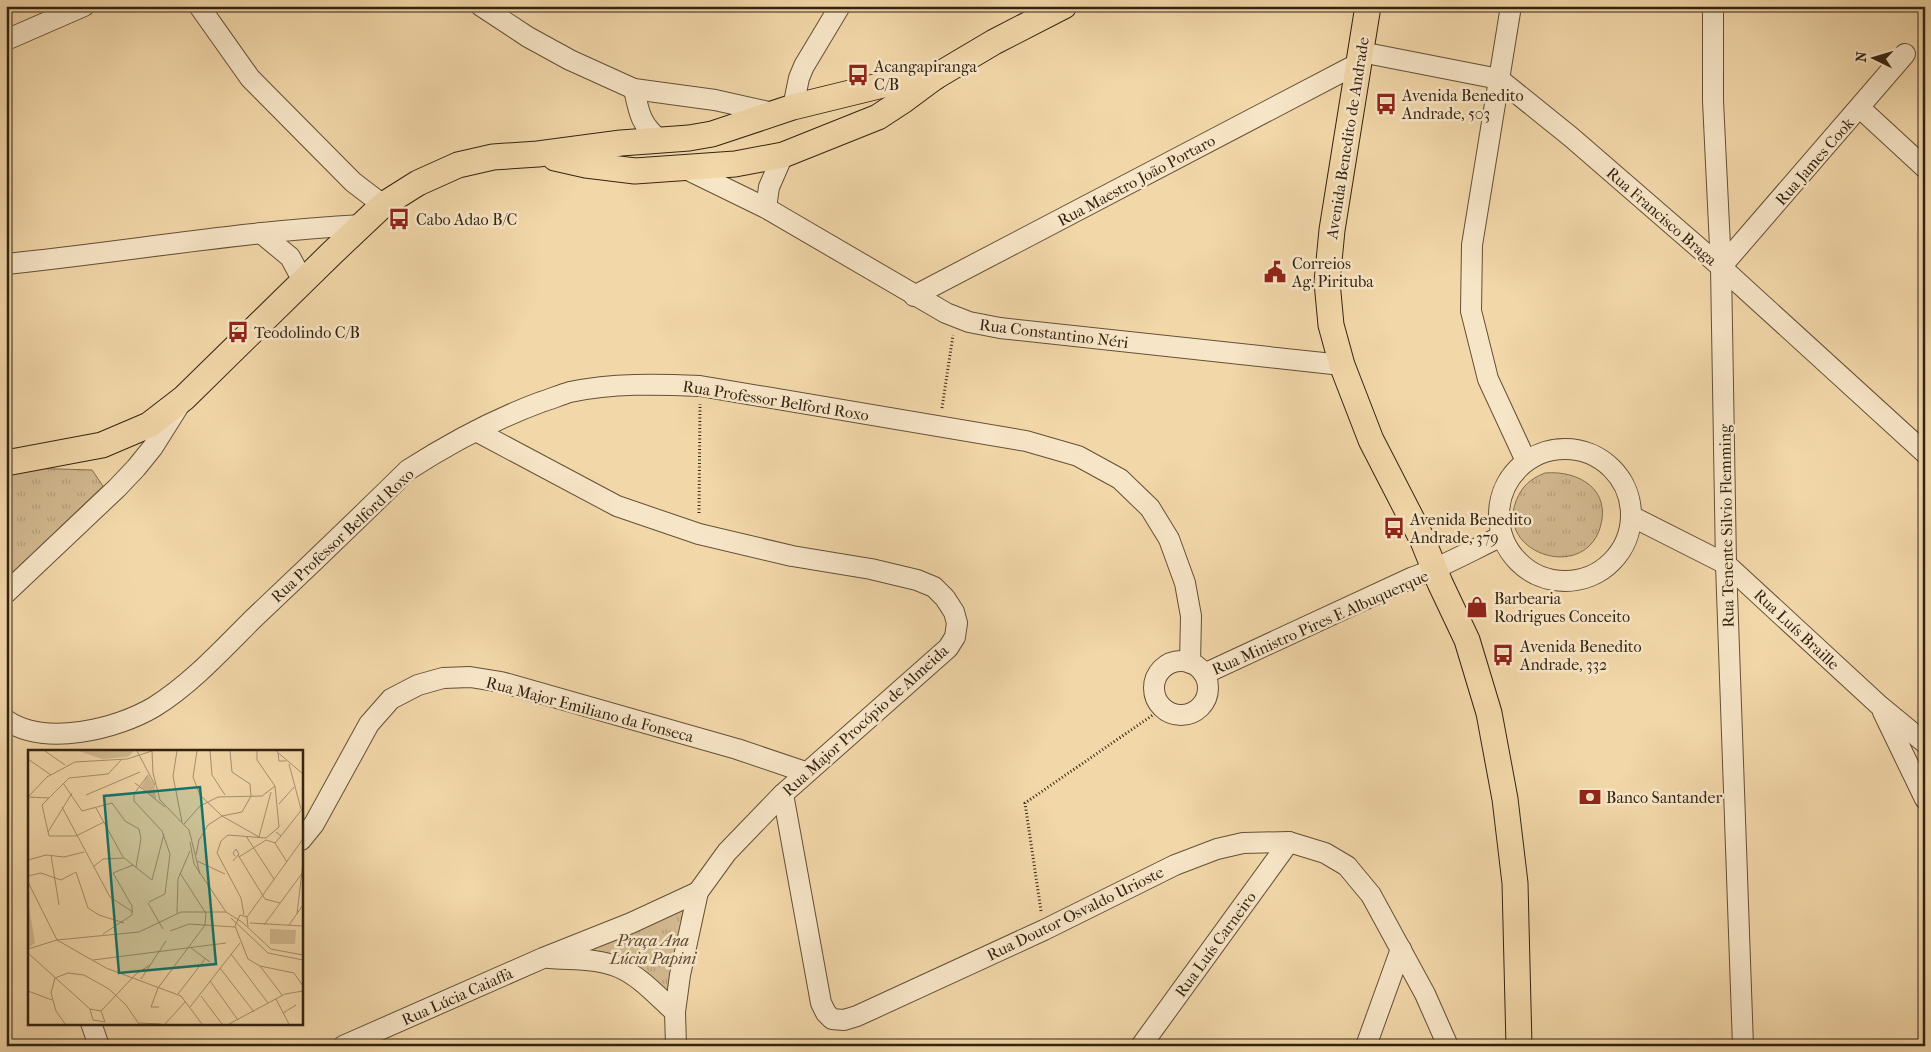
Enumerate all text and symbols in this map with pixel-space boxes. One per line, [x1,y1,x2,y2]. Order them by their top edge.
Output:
north arrow [1848,32,1898,82]
street label: Avenida Benedito de Andrade [1322,36,1373,241]
text: N [1853,51,1871,63]
place label: Acangapiranga C/B [873,57,977,94]
bus stop icon: Acangapiranga C/B [845,62,871,88]
place label: Avenida Benedito Andrade, 503 [1401,86,1524,123]
bus stop icon: Avenida Benedito Andrade, 503 [1373,91,1399,117]
street label: Rua James Cook [1771,113,1858,209]
street label: Rua Maestro João Portaro [1054,131,1218,230]
street label: Rua Francisco Braga [1603,163,1721,270]
bus stop icon: Cabo Adao B/C [386,206,412,232]
place label: Cabo Adao B/C [416,210,517,229]
place label: Correios Ag. Pirituba [1291,254,1374,291]
public building icon: Correios Ag. Pirituba [1262,259,1288,285]
street label: Rua Constantino Néri [978,315,1130,352]
bus stop icon: Teodolindo C/B [225,319,251,345]
place label: Teodolindo C/B [254,323,360,342]
street label: Rua Professor Belford Roxo [681,376,870,425]
street label: Rua Tenente Silvio Flemming [1715,424,1738,628]
street label: Rua Professor Belford Roxo [267,464,418,607]
place label: Avenida Benedito Andrade, 379 [1409,510,1532,547]
bus stop icon: Avenida Benedito Andrade, 379 [1381,515,1407,541]
street label: Rua Ministro Pires E Albuquerque [1209,566,1432,679]
street label: Rua Luís Braille [1750,585,1843,674]
place label: Barbearia Rodrigues Conceito [1494,589,1630,626]
shop icon: Barbearia Rodrigues Conceito [1464,594,1490,620]
place label: Avenida Benedito Andrade, 332 [1519,637,1642,674]
street label: Rua Major Procópio de Almeida [778,640,953,800]
bus stop icon: Avenida Benedito Andrade, 332 [1490,642,1516,668]
street label: Rua Major Emiliano da Fonseca [484,673,696,747]
inset map [28,750,302,1024]
bank icon: Banco Santander [1577,784,1603,810]
place label: Banco Santander [1606,788,1722,807]
street label: Rua Doutor Osvaldo Urioste [984,862,1167,965]
street label: Rua Luís Carneiro [1171,888,1260,1001]
park label: Praça Ana Lúcia Papini [609,931,698,968]
street label: Rua Lúcia Caiaffa [399,963,516,1029]

